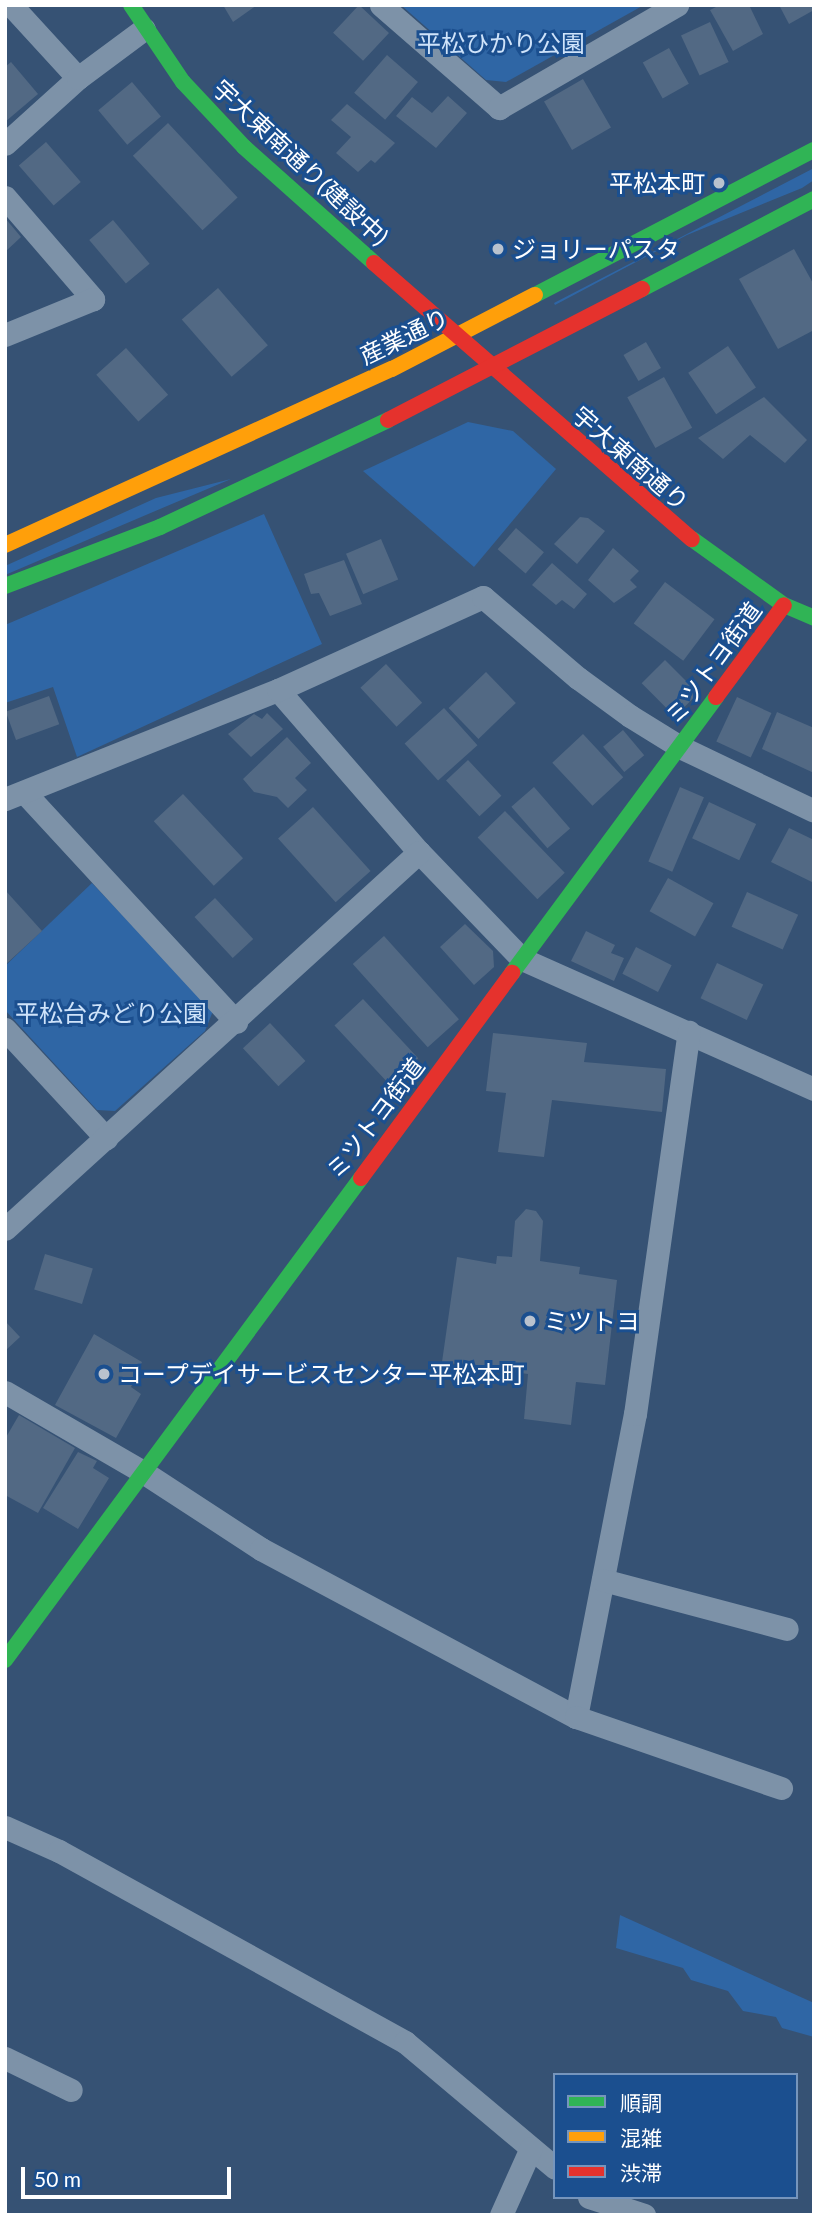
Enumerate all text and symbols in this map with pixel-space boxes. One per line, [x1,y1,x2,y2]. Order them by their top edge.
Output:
park label: 平松ひかり公園 [417,29,585,57]
street label: 宇大東南通り(建設中) [208,73,394,251]
place label: 平松本町 [609,169,705,197]
marker: 平松本町 [711,175,727,191]
place label: ジョリーパスタ [512,235,680,263]
marker: ジョリーパスタ [490,241,506,257]
street label: 産業通り [355,302,453,370]
street label: 宇大東南通り [567,400,695,516]
street label: ミツトヨ街道 [659,596,767,730]
park label: 平松台みどり公園 [15,999,207,1027]
street label: ミツトヨ街道 [320,1052,430,1184]
place label: ミツトヨ [544,1307,640,1335]
marker: ミツトヨ [522,1313,538,1329]
place label: コープデイサービスセンター平松本町 [118,1360,526,1388]
marker: コープデイサービスセンター平松本町 [96,1366,112,1382]
legend [553,2073,798,2199]
text: 順調 [620,2090,662,2115]
text: 混雑 [620,2125,662,2150]
scale bar [24,2154,234,2198]
text: 渋滞 [620,2160,662,2185]
text: 50 m [34,2166,81,2191]

